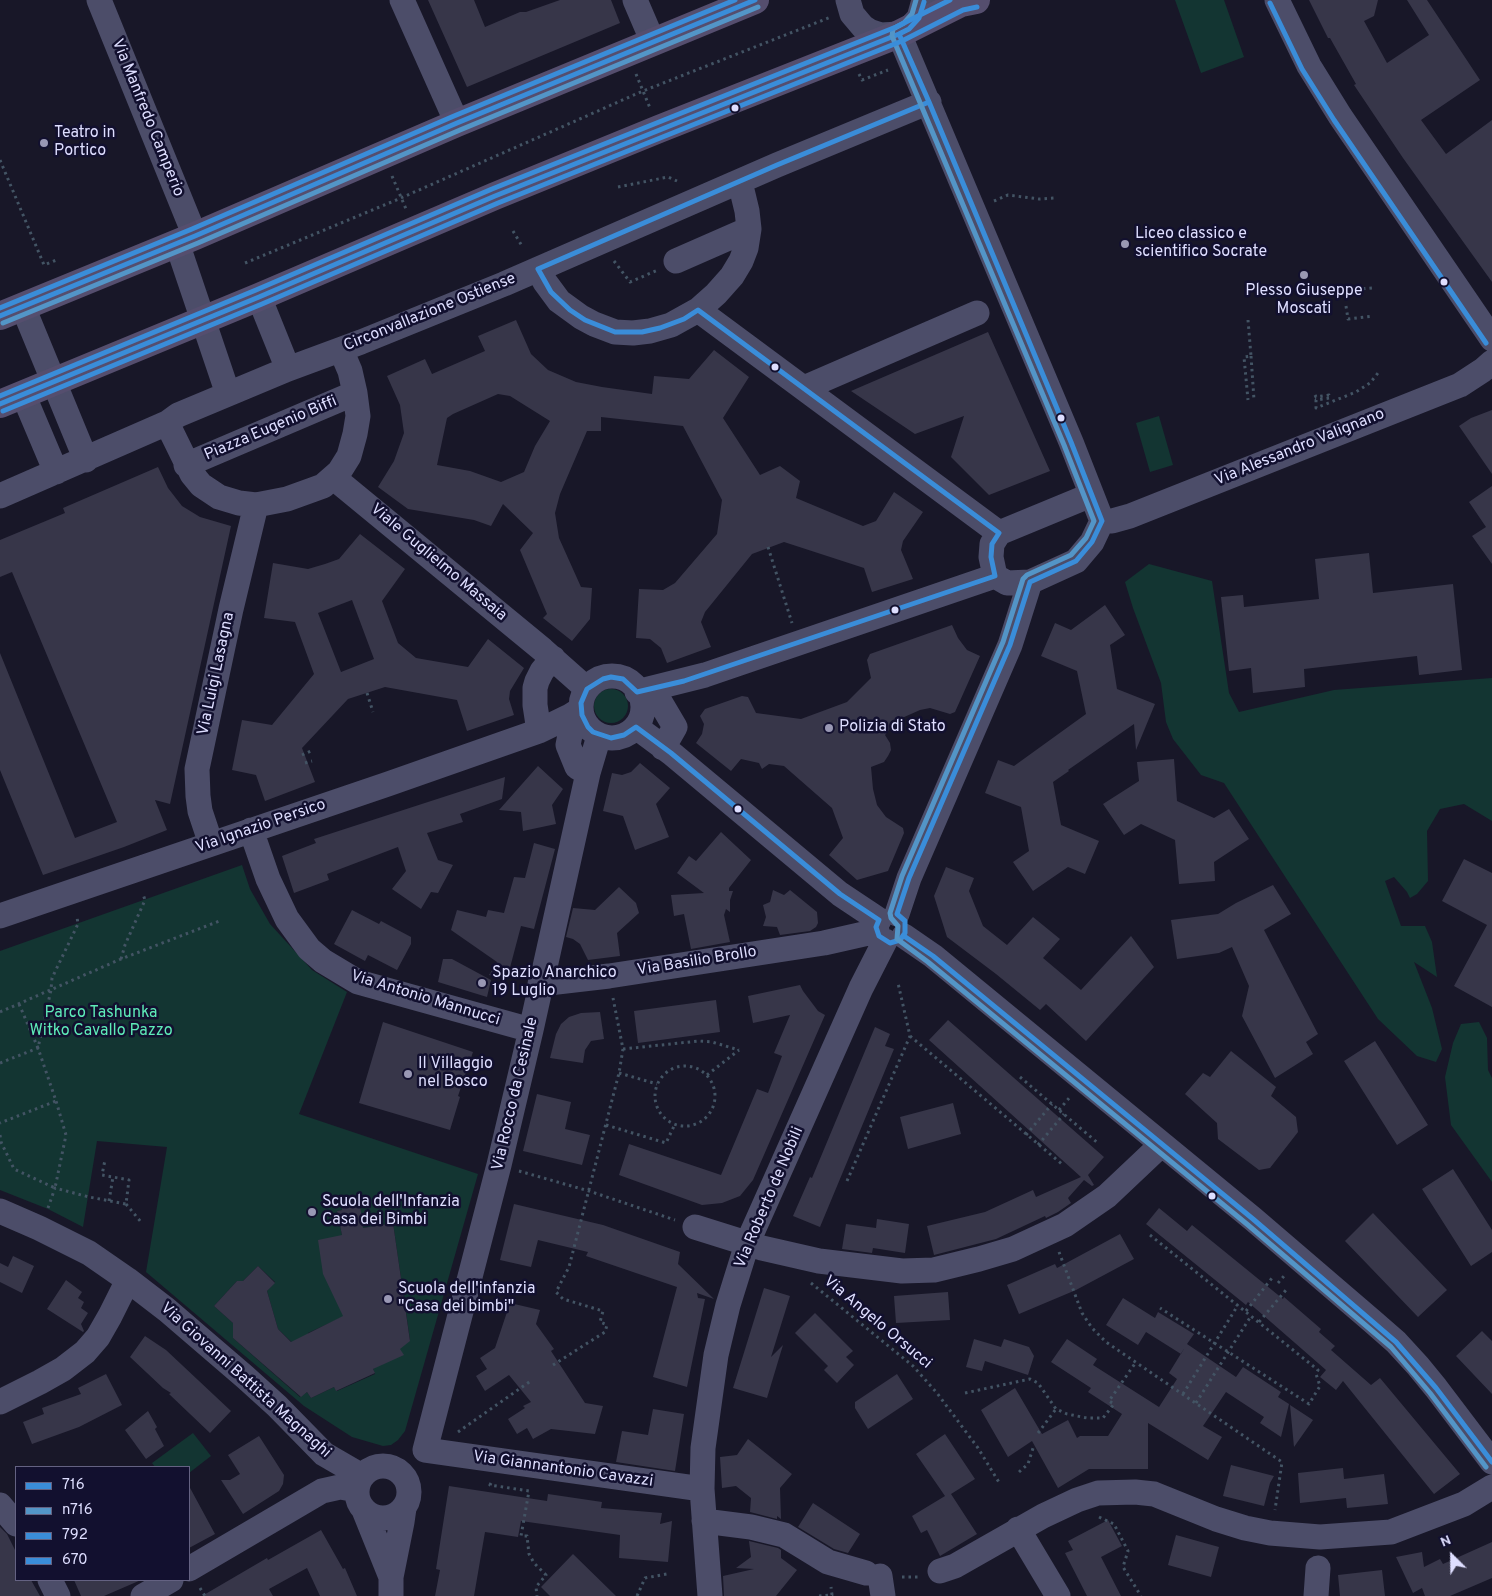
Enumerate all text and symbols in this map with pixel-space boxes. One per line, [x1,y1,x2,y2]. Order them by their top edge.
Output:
street label: Via Manfredo Camperio [107,36,187,200]
unlabelled marker [730,103,740,113]
place label: Teatro in Portico [54,124,116,162]
marker: Teatro in Portico [38,137,50,149]
place label: Liceo classico e scientifico Socrate [1135,225,1267,263]
marker: Liceo classico e scientifico Socrate [1119,238,1131,250]
marker: Plesso Giuseppe Moscati [1298,269,1310,281]
street label: Circonvallazione Ostiense [341,270,519,356]
unlabelled marker [1439,277,1449,287]
place label: Plesso Giuseppe Moscati [1245,282,1363,320]
unlabelled marker [770,362,780,372]
street label: Piazza Eugenio Biffi [202,392,340,466]
street label: Via Alessandro Valignano [1212,405,1388,491]
unlabelled marker [1056,413,1066,423]
street label: Viale Guglielmo Massaia [366,500,510,626]
unlabelled marker [890,605,900,615]
street label: Via Luigi Lasagna [195,611,239,737]
place label: Polizia di Stato [839,718,946,738]
marker: Polizia di Stato [823,722,835,734]
street label: Via Ignazio Persico [193,796,329,858]
unlabelled marker [733,804,743,814]
street label: Via Basilio Brollo [636,943,758,981]
place label: Spazio Anarchico 19 Luglio [492,964,617,1002]
street label: Via Antonio Mannucci [348,967,502,1031]
marker: Spazio Anarchico 19 Luglio [476,977,488,989]
park label: Parco Tashunka Witko Cavallo Pazzo [29,1004,173,1042]
street label: Via Rocco da Cesinale [489,1015,543,1173]
place label: Il Villaggio nel Bosco [418,1055,493,1093]
marker: Il Villaggio nel Bosco [402,1068,414,1080]
street label: Via Roberto de Nobili [731,1124,809,1272]
unlabelled marker [1207,1191,1217,1201]
place label: Scuola dell'Infanzia Casa dei Bimbi [322,1193,460,1231]
marker: Scuola dell'Infanzia Casa dei Bimbi [306,1206,318,1218]
street label: Via Angelo Orsucci [819,1272,935,1374]
place label: Scuola dell'infanzia "Casa dei bimbi" [398,1280,535,1318]
marker: Scuola dell'infanzia "Casa dei bimbi" [382,1293,394,1305]
street label: Via Giovanni Battista Magnaghi [156,1299,334,1463]
street label: Via Giannantonio Cavazzi [472,1448,654,1492]
legend [15,1466,190,1581]
text: 716 [62,1476,85,1495]
text: n716 [62,1501,93,1520]
text: 792 [62,1526,88,1545]
north arrow [1427,1531,1477,1581]
text: N [1438,1532,1454,1552]
text: 670 [62,1551,88,1570]

